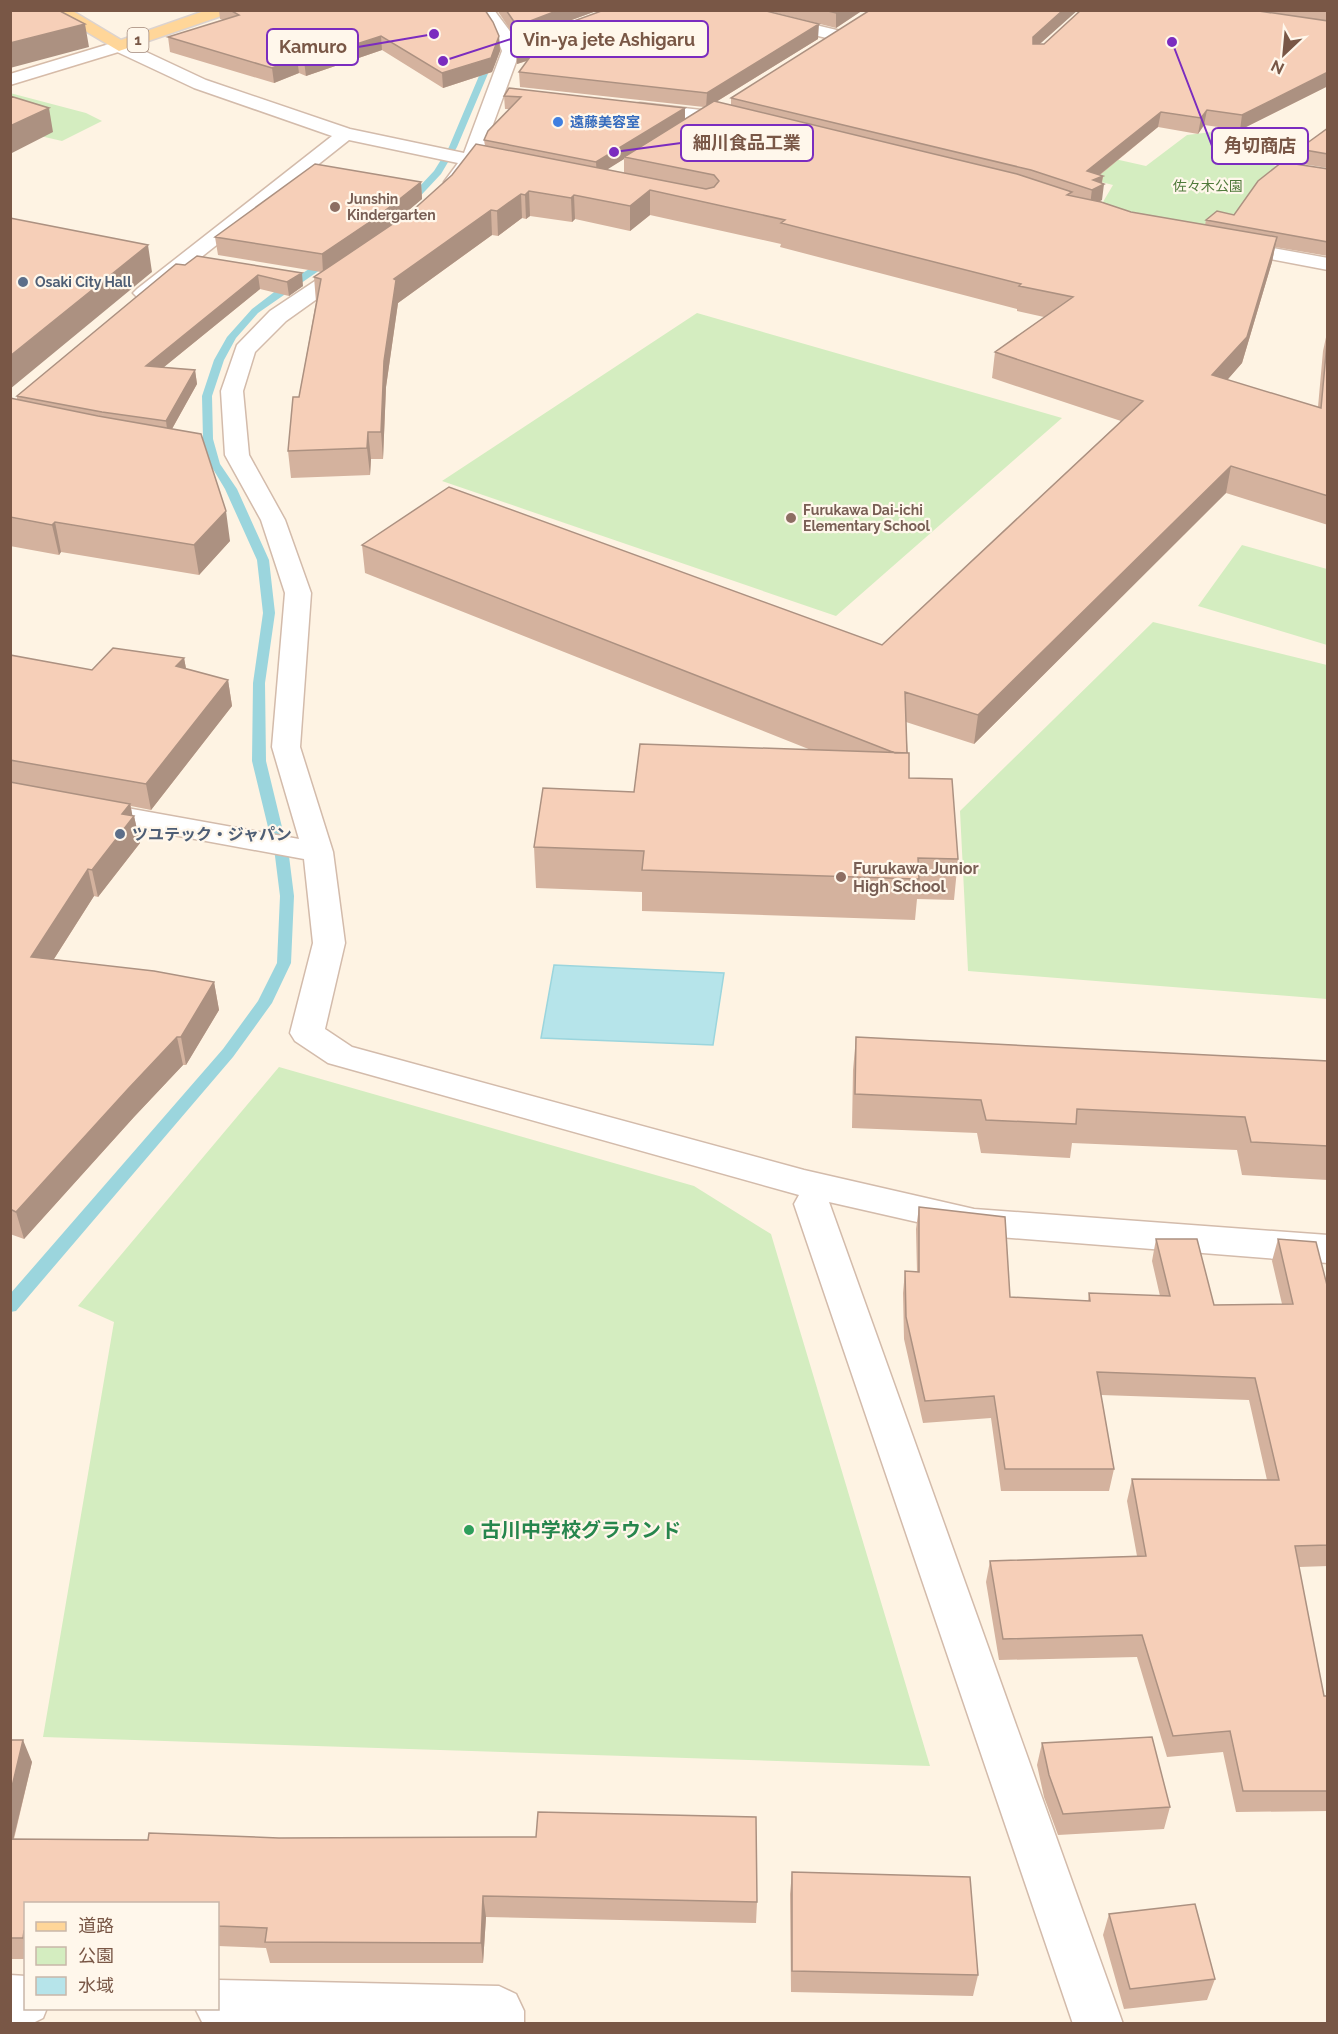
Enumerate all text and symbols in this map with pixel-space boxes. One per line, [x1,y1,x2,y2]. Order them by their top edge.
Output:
callout: Vin-ya jete Ashigaru [511,21,708,57]
north arrow [1254,24,1314,84]
road number: 1 [128,28,148,52]
callout: Kamuro [267,29,358,65]
text: Vin-ya jete Ashigaru [523,29,695,50]
text: Kamuro [279,36,347,57]
text: N [1268,56,1287,78]
place label: 遠藤美容室 [570,114,640,130]
marker: 遠藤美容室 [551,115,565,129]
callout: 細川食品工業 [681,125,813,161]
callout: 角切商店 [1212,128,1308,164]
text: 細川食品工業 [693,132,801,153]
text: 角切商店 [1224,135,1296,156]
park label: 佐々木公園 [1173,178,1243,194]
place label: Junshin Kindergarten [347,191,436,223]
marker: Junshin Kindergarten [328,200,342,214]
place label: Osaki City Hall [35,274,132,290]
marker: Osaki City Hall [16,275,30,289]
place label: Furukawa Dai-ichi Elementary School [803,502,931,534]
marker: Furukawa Dai-ichi Elementary School [784,511,798,525]
place label: ツユテック・ジャパン [132,825,292,844]
marker: ツユテック・ジャパン [113,827,127,841]
place label: Furukawa Junior High School [853,859,979,896]
marker: Furukawa Junior High School [834,870,848,884]
place label: 古川中学校グラウンド [481,1518,681,1542]
marker: 古川中学校グラウンド [462,1523,476,1537]
legend [24,1902,219,2010]
text: 道路 [78,1915,114,1936]
text: 公園 [78,1945,114,1966]
text: 水域 [78,1975,114,1996]

